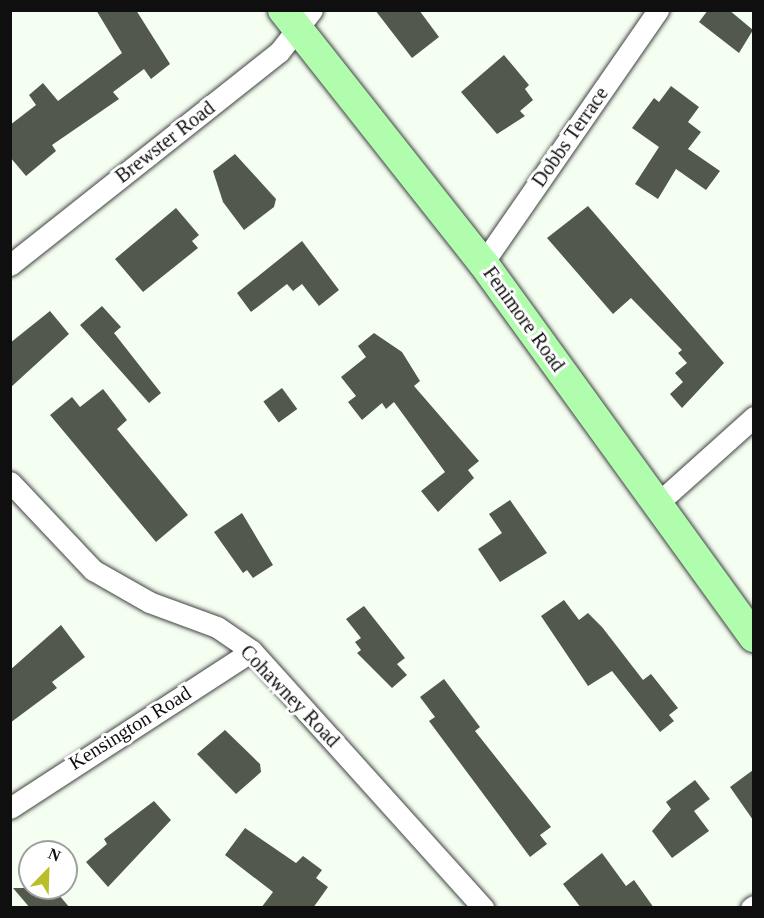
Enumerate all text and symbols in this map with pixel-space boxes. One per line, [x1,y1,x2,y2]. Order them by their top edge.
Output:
street label: Dobbs Terrace [527,82,613,192]
street label: Brewster Road [111,96,219,188]
street label: Fenimore Road [478,262,570,376]
street label: Cohawney Road [235,640,345,752]
street label: Kensington Road [65,681,195,775]
north arrow [18,840,78,900]
text: N [46,845,63,865]

